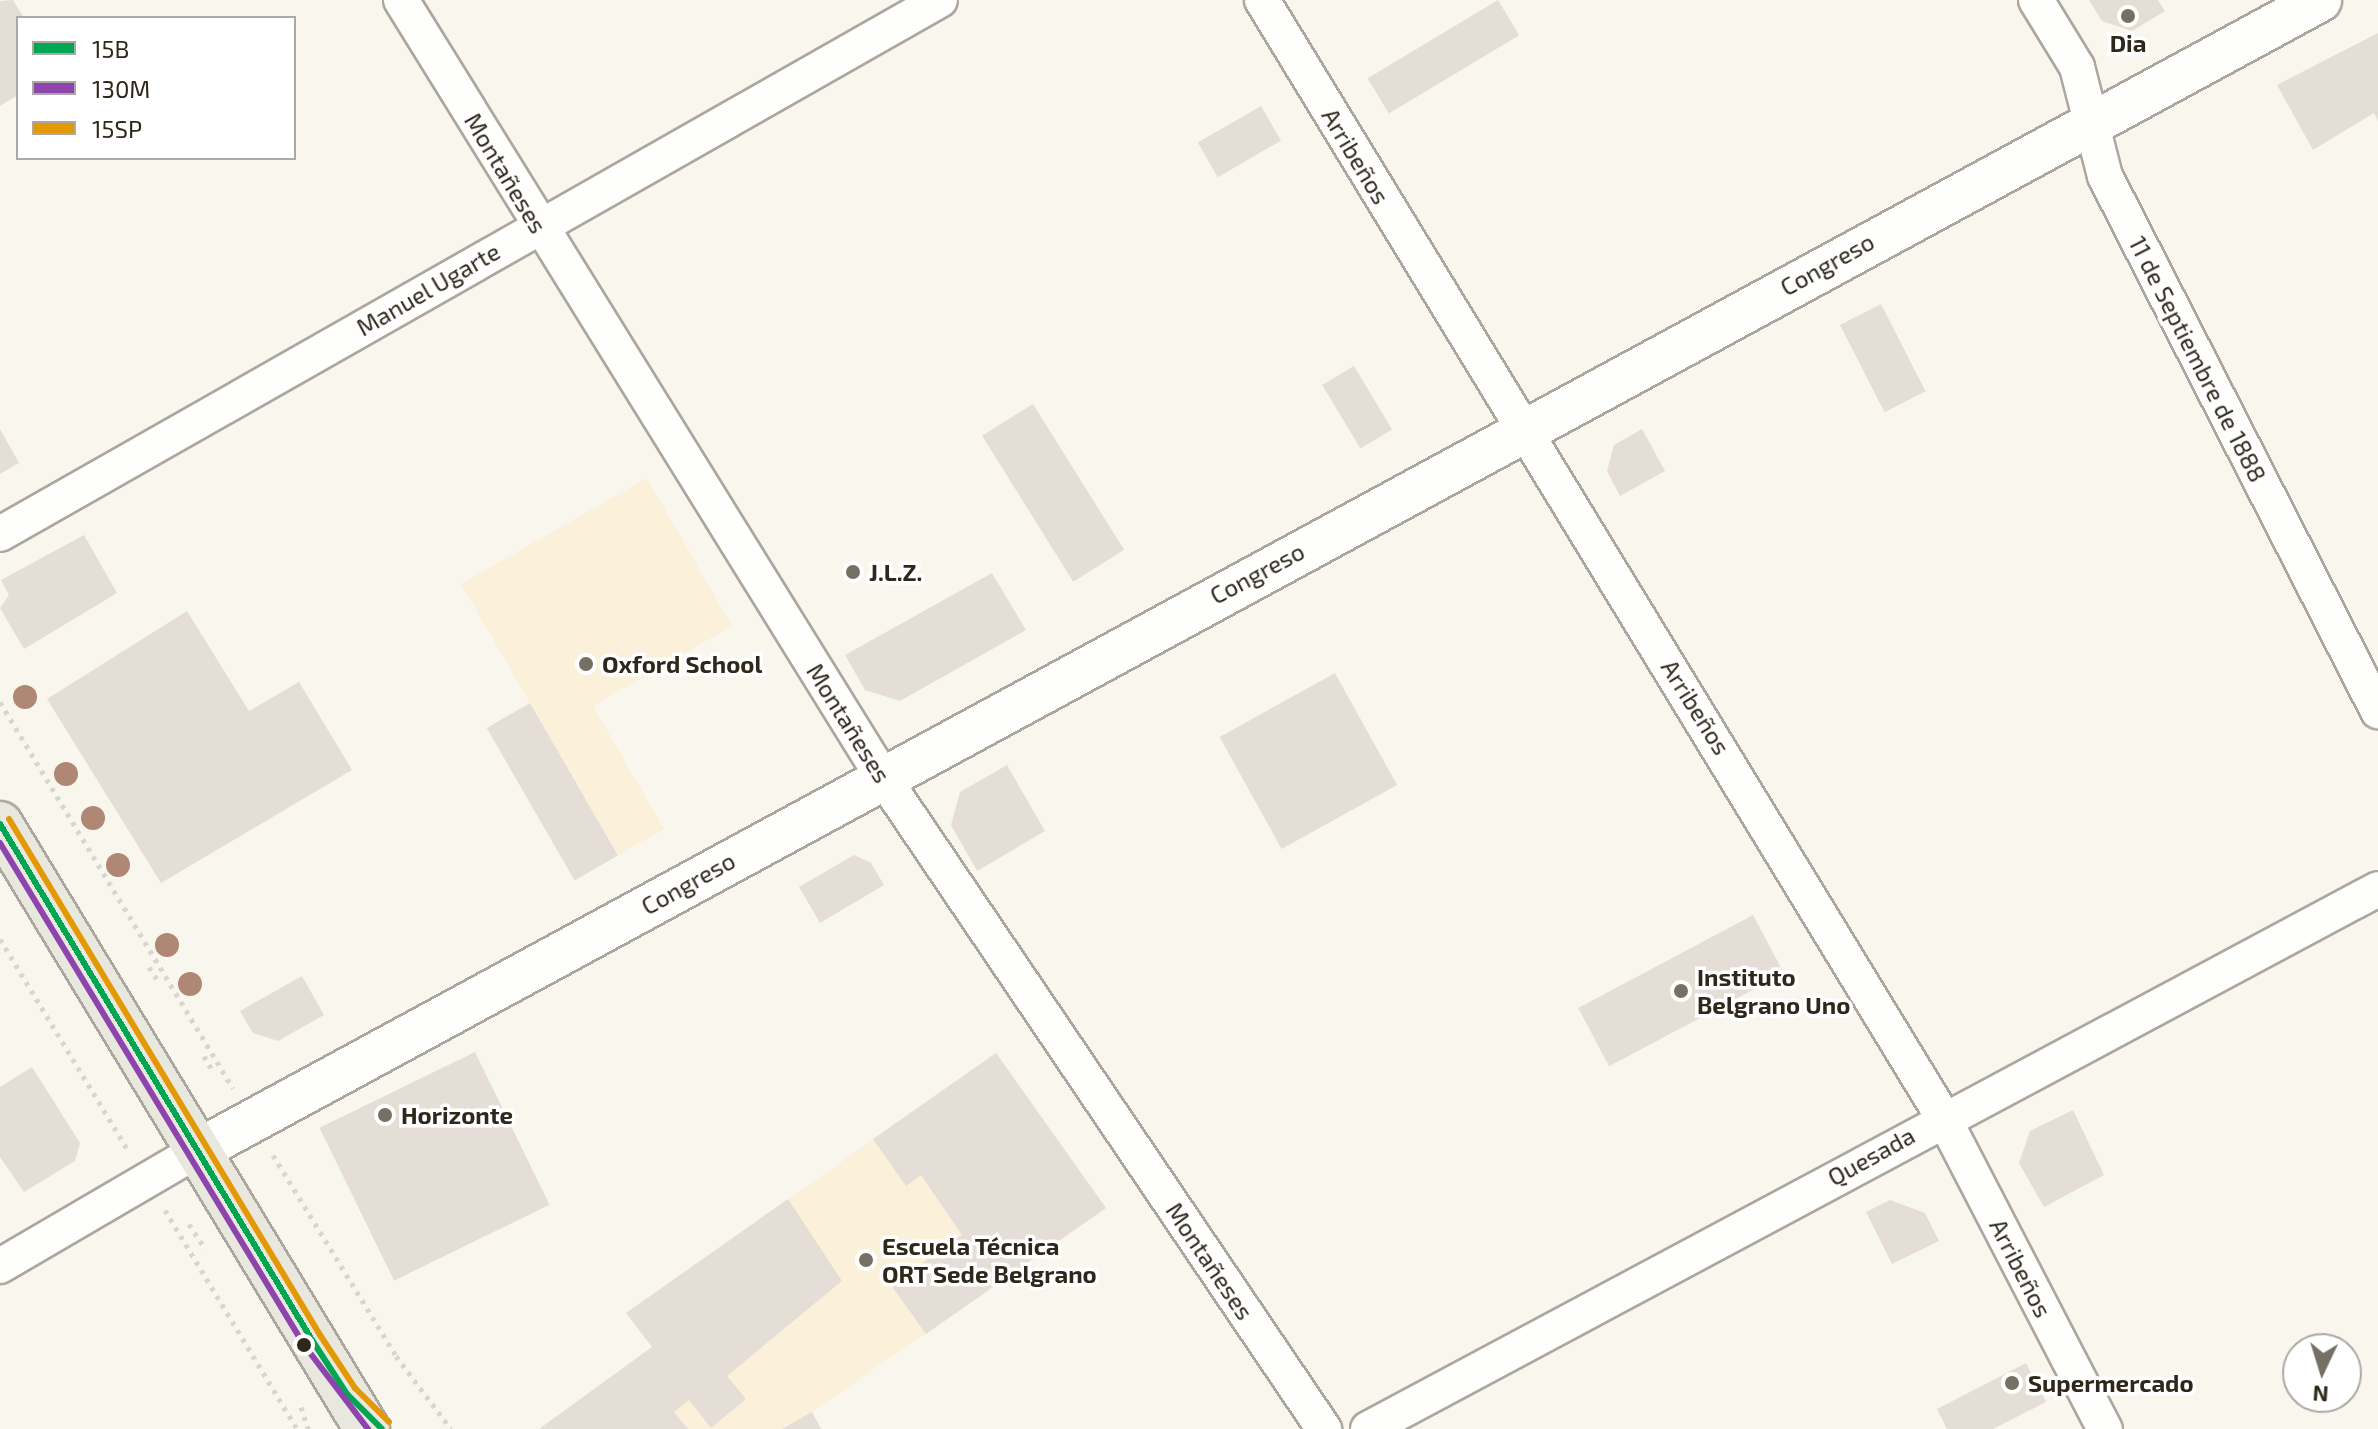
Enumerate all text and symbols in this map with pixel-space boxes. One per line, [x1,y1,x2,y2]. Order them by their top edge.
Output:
marker: Dia [2119,7,2137,25]
legend [16,16,296,160]
place label: Dia [2110,29,2146,57]
text: 15B [92,34,129,63]
text: 130M [92,74,150,103]
street label: Arribeños [1316,103,1396,209]
street label: Montañeses [459,108,553,238]
text: 15SP [92,114,142,143]
street label: Congreso [1775,227,1879,301]
street label: 11 de Septiembre de 1888 [2123,231,2273,487]
street label: Manuel Ugarte [351,236,505,342]
street label: Congreso [1205,536,1309,610]
place label: J.L.Z. [869,558,922,586]
marker: J.L.Z. [844,563,862,581]
place label: Oxford School [602,650,762,678]
street label: Arribeños [1656,654,1736,760]
marker: Oxford School [577,655,595,673]
street label: Montañeses [801,658,897,788]
street label: Congreso [636,846,740,920]
place label: Instituto Belgrano Uno [1697,963,1850,1019]
marker: Instituto Belgrano Uno [1672,982,1690,1000]
place label: Horizonte [401,1101,513,1129]
marker: Horizonte [376,1106,394,1124]
street label: Quesada [1823,1120,1919,1192]
street label: Montañeses [1160,1197,1260,1325]
street label: Arribeños [1984,1214,2058,1322]
place label: Escuela Técnica ORT Sede Belgrano [882,1232,1097,1288]
marker: Escuela Técnica ORT Sede Belgrano [857,1251,875,1269]
north arrow [2282,1333,2362,1413]
unlabelled marker [296,1337,312,1353]
place label: Supermercado [2028,1369,2194,1397]
marker: Supermercado [2003,1374,2021,1392]
text: N [2312,1381,2329,1408]

